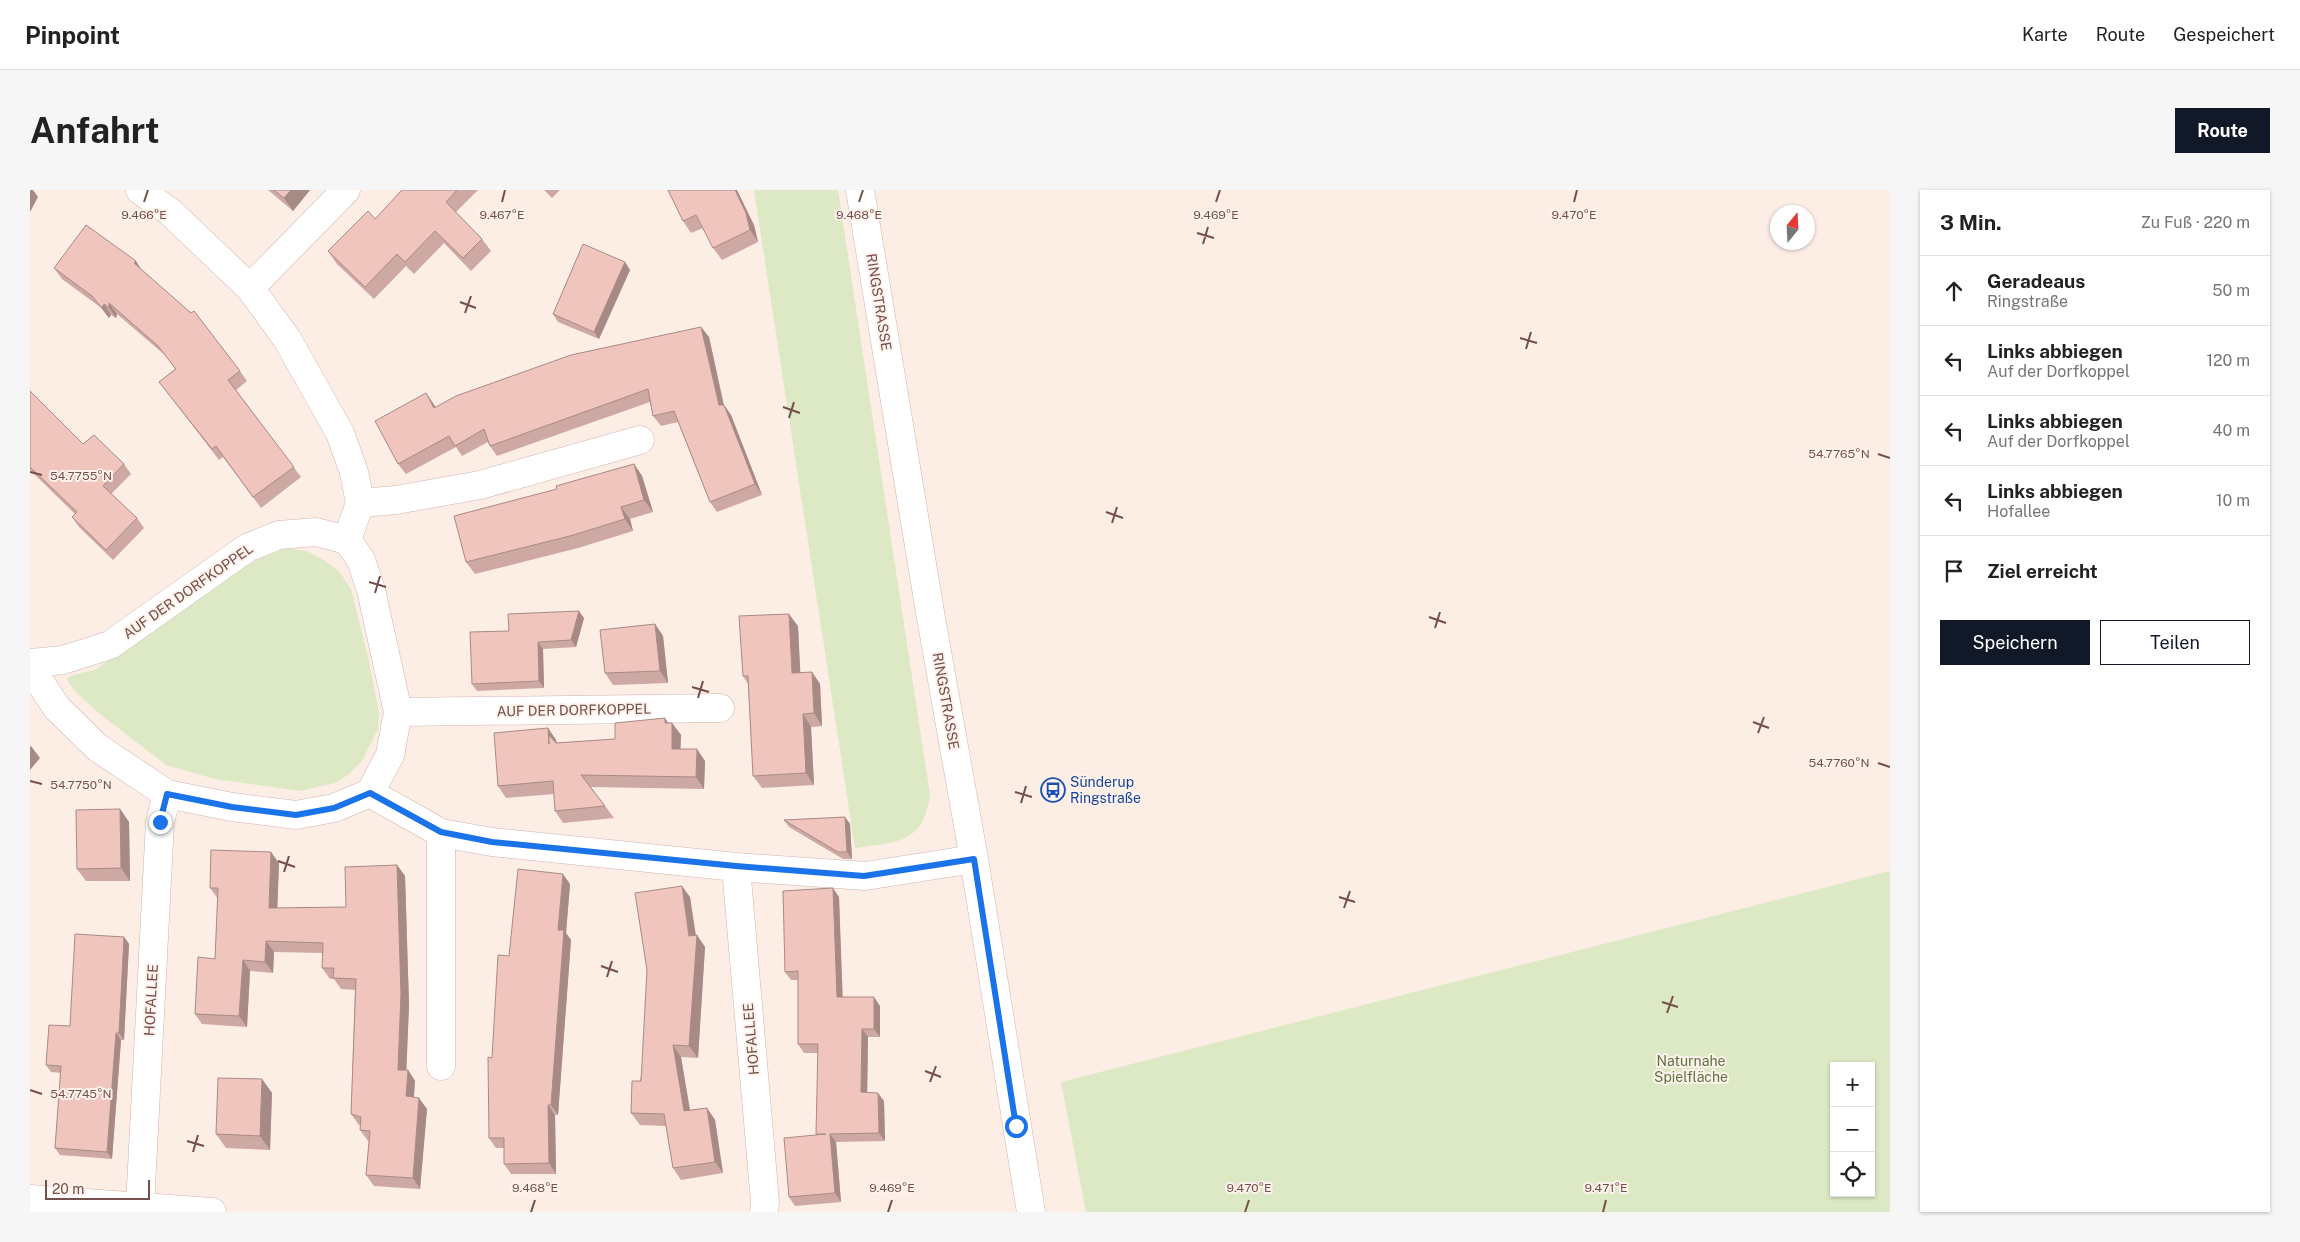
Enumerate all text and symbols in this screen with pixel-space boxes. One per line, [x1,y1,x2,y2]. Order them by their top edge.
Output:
text: Pinpoint [25,21,120,49]
text: Karte [2022,24,2068,45]
text: Route [2096,24,2145,45]
text: Gespeichert [2173,24,2275,45]
button: Route [2175,108,2270,153]
text: Anfahrt [30,110,160,151]
north arrow [1770,205,1815,250]
text: 9.466°E [121,208,167,222]
text: 9.467°E [479,208,525,222]
text: 9.468°E [836,208,882,222]
text: 9.469°E [1193,208,1239,222]
text: 9.470°E [1552,208,1596,222]
text: 3 Min. [1940,210,2002,235]
text: Zu Fuß · 220 m [2141,213,2250,232]
street label: RINGSTRASSE [863,252,895,352]
text: Geradeaus [1987,270,2085,292]
icon: ahead [1940,277,1968,305]
text: 50 m [2212,281,2250,300]
text: Ringstraße [1987,292,2068,311]
text: Links abbiegen [1987,340,2123,362]
icon: left [1940,347,1968,375]
text: 120 m [2206,351,2250,370]
text: Auf der Dorfkoppel [1987,362,2130,381]
text: Links abbiegen [1987,410,2123,432]
icon: left [1940,417,1968,445]
text: 40 m [2212,421,2250,440]
text: Auf der Dorfkoppel [1987,432,2130,451]
text: 54.7765°N [1808,447,1870,461]
text: 54.7755°N [50,469,112,483]
text: Links abbiegen [1987,480,2123,502]
icon: left [1940,487,1968,515]
text: 10 m [2216,491,2250,510]
text: Hofallee [1987,502,2050,521]
street label: AUF DER DORFKOPPEL [120,540,256,642]
icon: arrive [1940,557,1968,585]
text: Ziel erreicht [1987,560,2098,582]
button: Speichern [1940,620,2090,665]
button: Teilen [2100,620,2250,665]
street label: RINGSTRASSE [930,651,962,751]
street label: AUF DER DORFKOPPEL [497,701,651,719]
text: 54.7760°N [1809,756,1870,770]
place label: Sünderup Ringstraße [1070,774,1141,806]
bus stop icon: Sünderup Ringstraße [1040,777,1066,803]
text: 54.7750°N [50,778,112,792]
route end [149,811,172,834]
street label: HOFALLEE [141,964,161,1036]
street label: HOFALLEE [740,1002,762,1076]
park label: Naturnahe Spielfläche [1654,1053,1728,1085]
map controls [1830,1062,1875,1197]
button: + [1830,1062,1875,1107]
text: 54.7745°N [50,1087,112,1101]
button: − [1830,1107,1875,1152]
route start [1005,1115,1028,1138]
button: locate [1830,1152,1875,1197]
scale bar [45,1177,150,1200]
text: 20 m [52,1181,84,1197]
text: 9.468°E [512,1181,558,1195]
text: 9.469°E [869,1181,915,1195]
text: 9.470°E [1227,1181,1271,1195]
text: 9.471°E [1585,1181,1628,1195]

